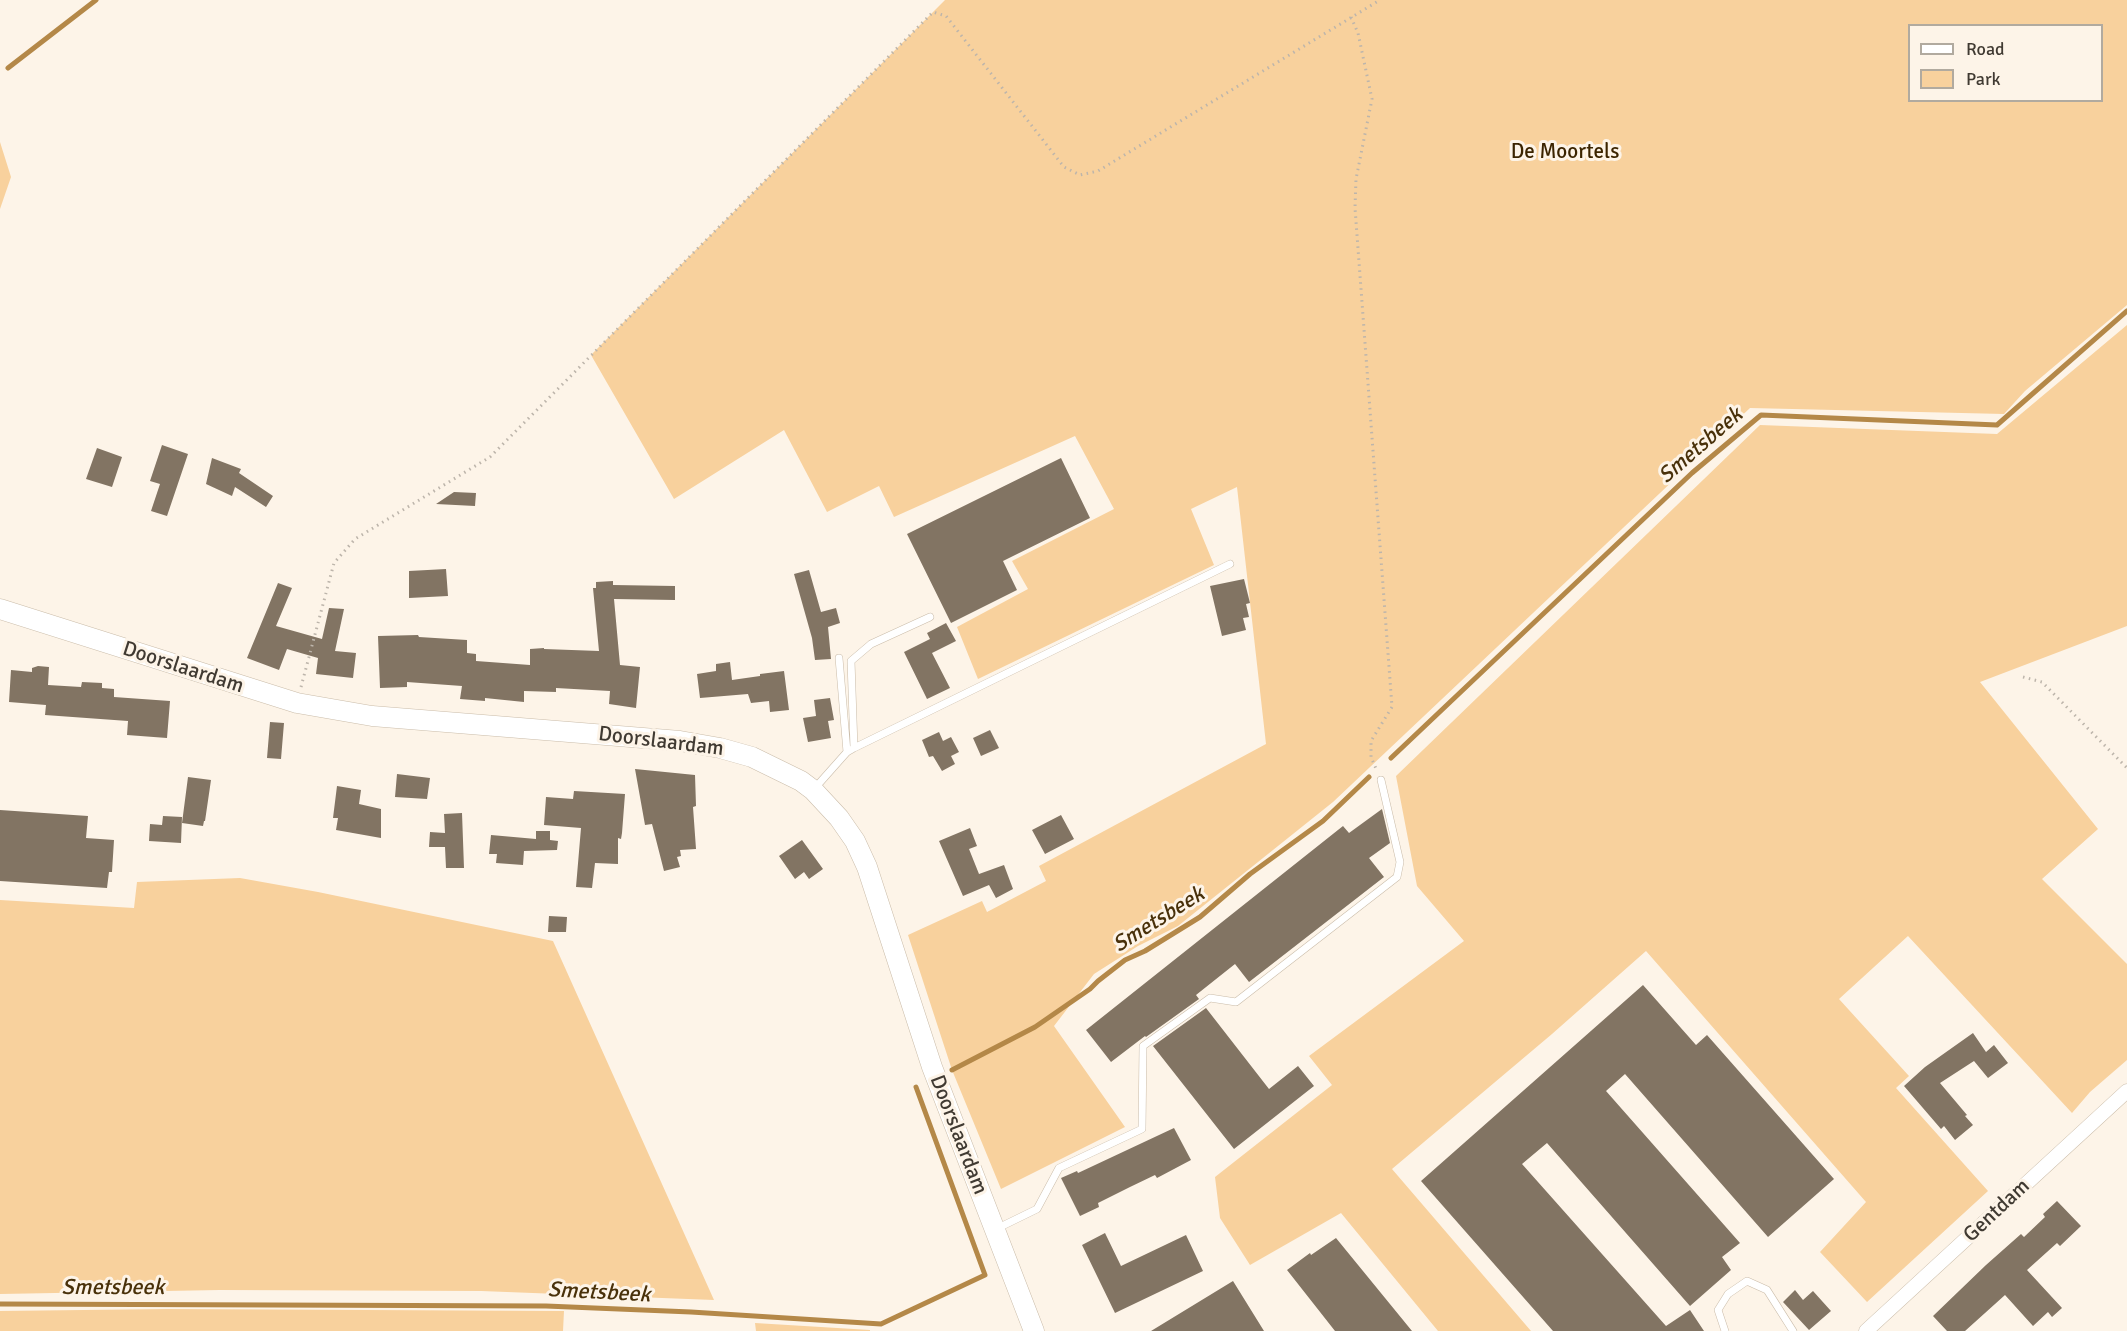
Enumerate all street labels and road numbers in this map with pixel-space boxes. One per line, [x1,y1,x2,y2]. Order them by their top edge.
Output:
street label: Doorslaardam [119,637,247,699]
street label: Doorslaardam [597,722,725,762]
street label: Doorslaardam [924,1072,992,1198]
street label: Gentdam [1959,1174,2035,1248]

